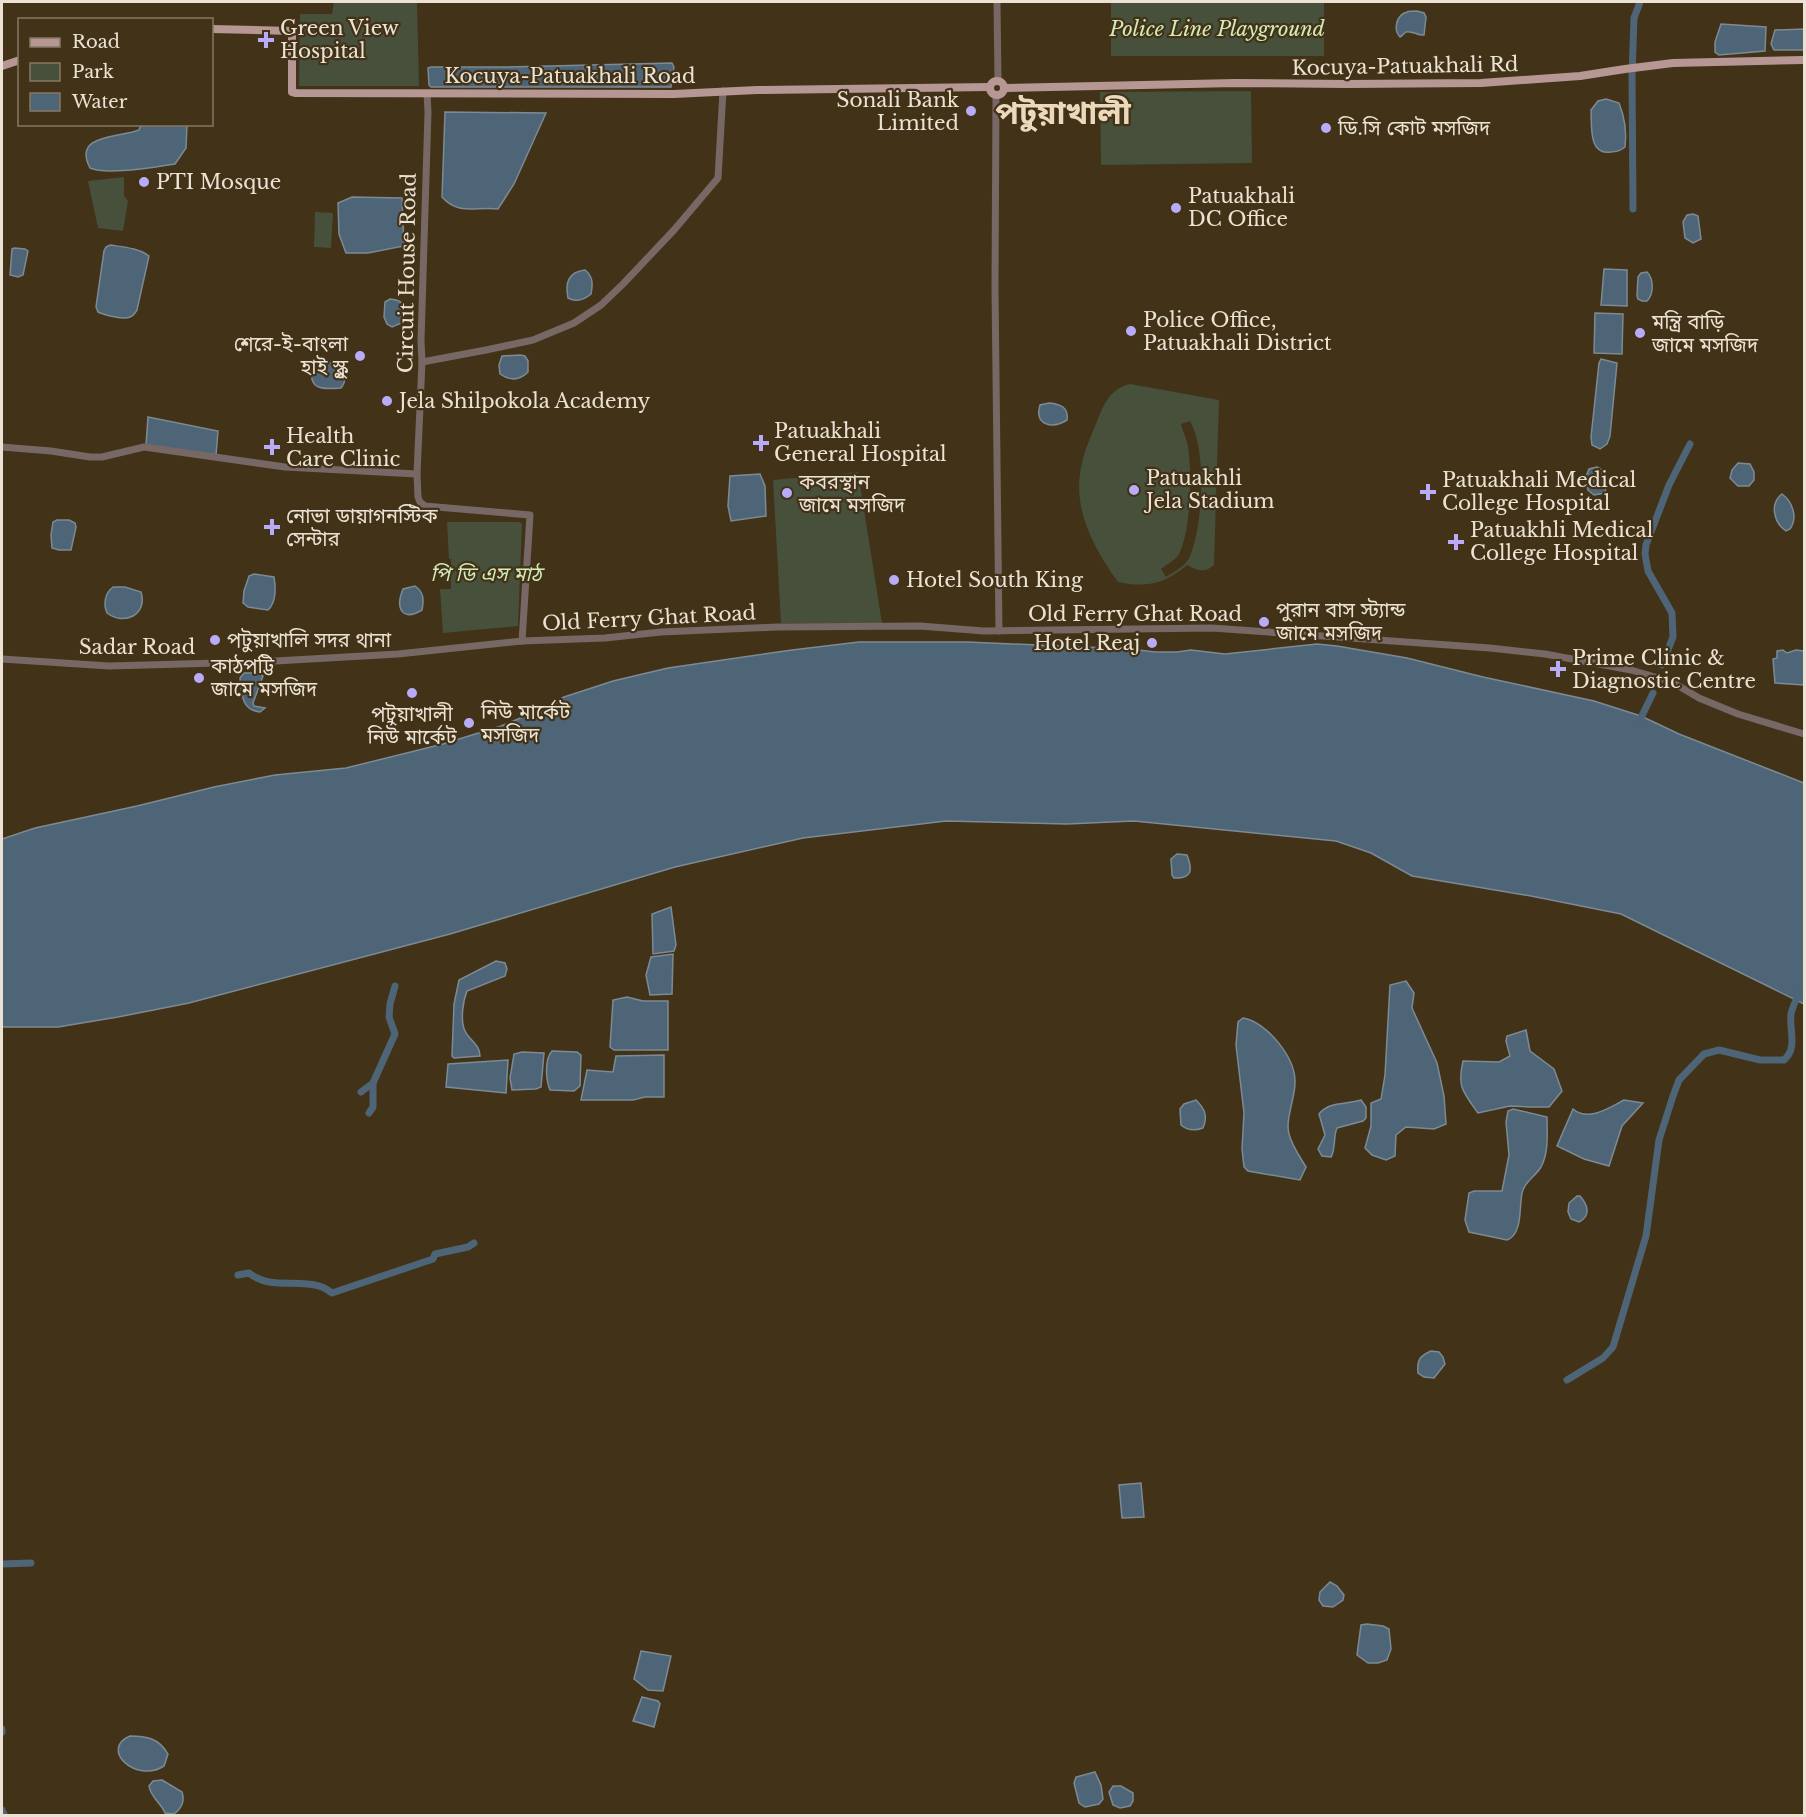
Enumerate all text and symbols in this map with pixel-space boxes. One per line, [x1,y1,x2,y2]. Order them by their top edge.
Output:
place label: Green View Hospital [280,16,399,63]
park label: Police Line Playground [1108,17,1325,41]
legend [18,18,213,126]
text: Road [72,31,120,53]
marker: Green View Hospital [257,31,275,49]
street label: Kocuya-Patuakhali Rd [1291,52,1519,80]
text: Park [72,61,114,83]
street label: Kocuya-Patuakhali Road [445,64,695,88]
place label: Sonali Bank Limited [837,88,960,135]
text: Water [71,91,128,113]
district label: পটুয়াখালী [995,93,1132,133]
marker: Sonali Bank Limited [964,104,978,118]
place label: ডি.সি কোট মসজিদ [1337,116,1491,140]
marker: ডি.সি কোট মসজিদ [1319,121,1333,135]
place label: PTI Mosque [156,170,281,194]
street label: Circuit House Road [393,173,421,373]
marker: PTI Mosque [137,175,151,189]
place label: Patuakhali DC Office [1188,184,1295,231]
marker: Patuakhali DC Office [1169,201,1183,215]
place label: Police Office, Patuakhali District [1143,308,1332,355]
place label: মন্ত্রি বাড়ি জামে মসজিদ [1651,310,1759,357]
marker: Police Office, Patuakhali District [1124,324,1138,338]
marker: মন্ত্রি বাড়ি জামে মসজিদ [1633,326,1647,340]
place label: শেরে-ই-বাংলা হাই স্কুল [234,332,349,379]
marker: শেরে-ই-বাংলা হাই স্কুল [353,349,367,363]
place label: Jela Shilpokola Academy [396,389,651,413]
marker: Jela Shilpokola Academy [380,394,394,408]
place label: Patuakhali General Hospital [774,419,947,466]
place label: Health Care Clinic [286,424,401,471]
marker: Patuakhali General Hospital [752,434,770,452]
marker: Health Care Clinic [263,438,281,456]
place label: Patuakhli Jela Stadium [1143,466,1275,513]
place label: Patuakhali Medical College Hospital [1442,468,1636,515]
place label: কবরস্থান জামে মসজিদ [798,470,906,517]
marker: Patuakhli Jela Stadium [1127,483,1141,497]
marker: Patuakhali Medical College Hospital [1419,483,1437,501]
marker: কবরস্থান জামে মসজিদ [780,486,794,500]
place label: নোভা ডায়াগনস্টিক সেন্টার [286,504,438,551]
marker: নোভা ডায়াগনস্টিক সেন্টার [263,518,281,536]
place label: Patuakhli Medical College Hospital [1470,518,1653,565]
marker: Patuakhli Medical College Hospital [1447,533,1465,551]
park label: পি ডি এস মাঠ [430,562,546,586]
place label: Hotel South King [906,568,1084,592]
marker: Hotel South King [887,573,901,587]
place label: পুরান বাস স্ট্যান্ড জামে মসজিদ [1275,598,1406,645]
street label: Old Ferry Ghat Road [541,600,757,636]
street label: Old Ferry Ghat Road [1028,602,1242,626]
marker: পুরান বাস স্ট্যান্ড জামে মসজিদ [1257,615,1271,629]
place label: পটুয়াখালি সদর থানা [227,628,392,653]
place label: Hotel Reaj [1033,631,1140,655]
marker: পটুয়াখালি সদর থানা [208,633,222,647]
street label: Sadar Road [79,635,195,659]
marker: Hotel Reaj [1145,636,1159,650]
place label: Prime Clinic & Diagnostic Centre [1572,646,1756,693]
place label: কাঠপট্টি জামে মসজিদ [210,654,318,701]
marker: Prime Clinic & Diagnostic Centre [1549,660,1567,678]
marker: কাঠপট্টি জামে মসজিদ [192,671,206,685]
marker: পটুয়াখালী নিউ মার্কেট [405,686,419,700]
place label: নিউ মার্কেট মসজিদ [480,699,571,747]
place label: পটুয়াখালী নিউ মার্কেট [366,702,458,749]
marker: নিউ মার্কেট মসজিদ [462,716,476,730]

